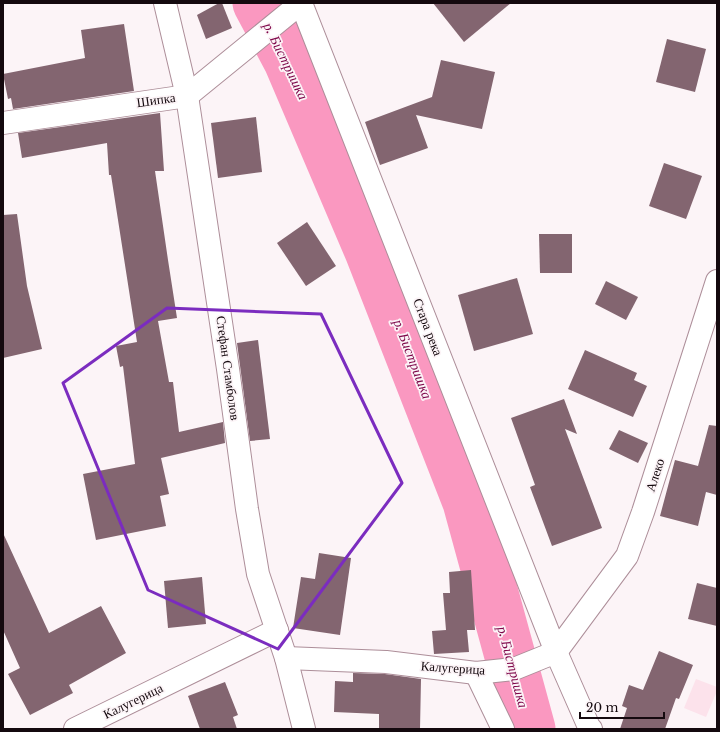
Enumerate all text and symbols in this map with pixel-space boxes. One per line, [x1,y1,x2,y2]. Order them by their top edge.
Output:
water label: р. Бистришка [259,18,312,103]
street label: Шипка [136,89,177,111]
street label: Стара река [409,296,447,358]
street label: Стефан Стамболов [212,315,244,421]
water label: р. Бистришка [389,316,436,401]
street label: Алеко [642,456,668,494]
water label: р. Бистришка [493,623,533,710]
street label: Калугерица [420,657,486,679]
street label: Калугерица [100,679,166,723]
scale bar [580,694,664,720]
text: 20 m [586,700,618,715]

